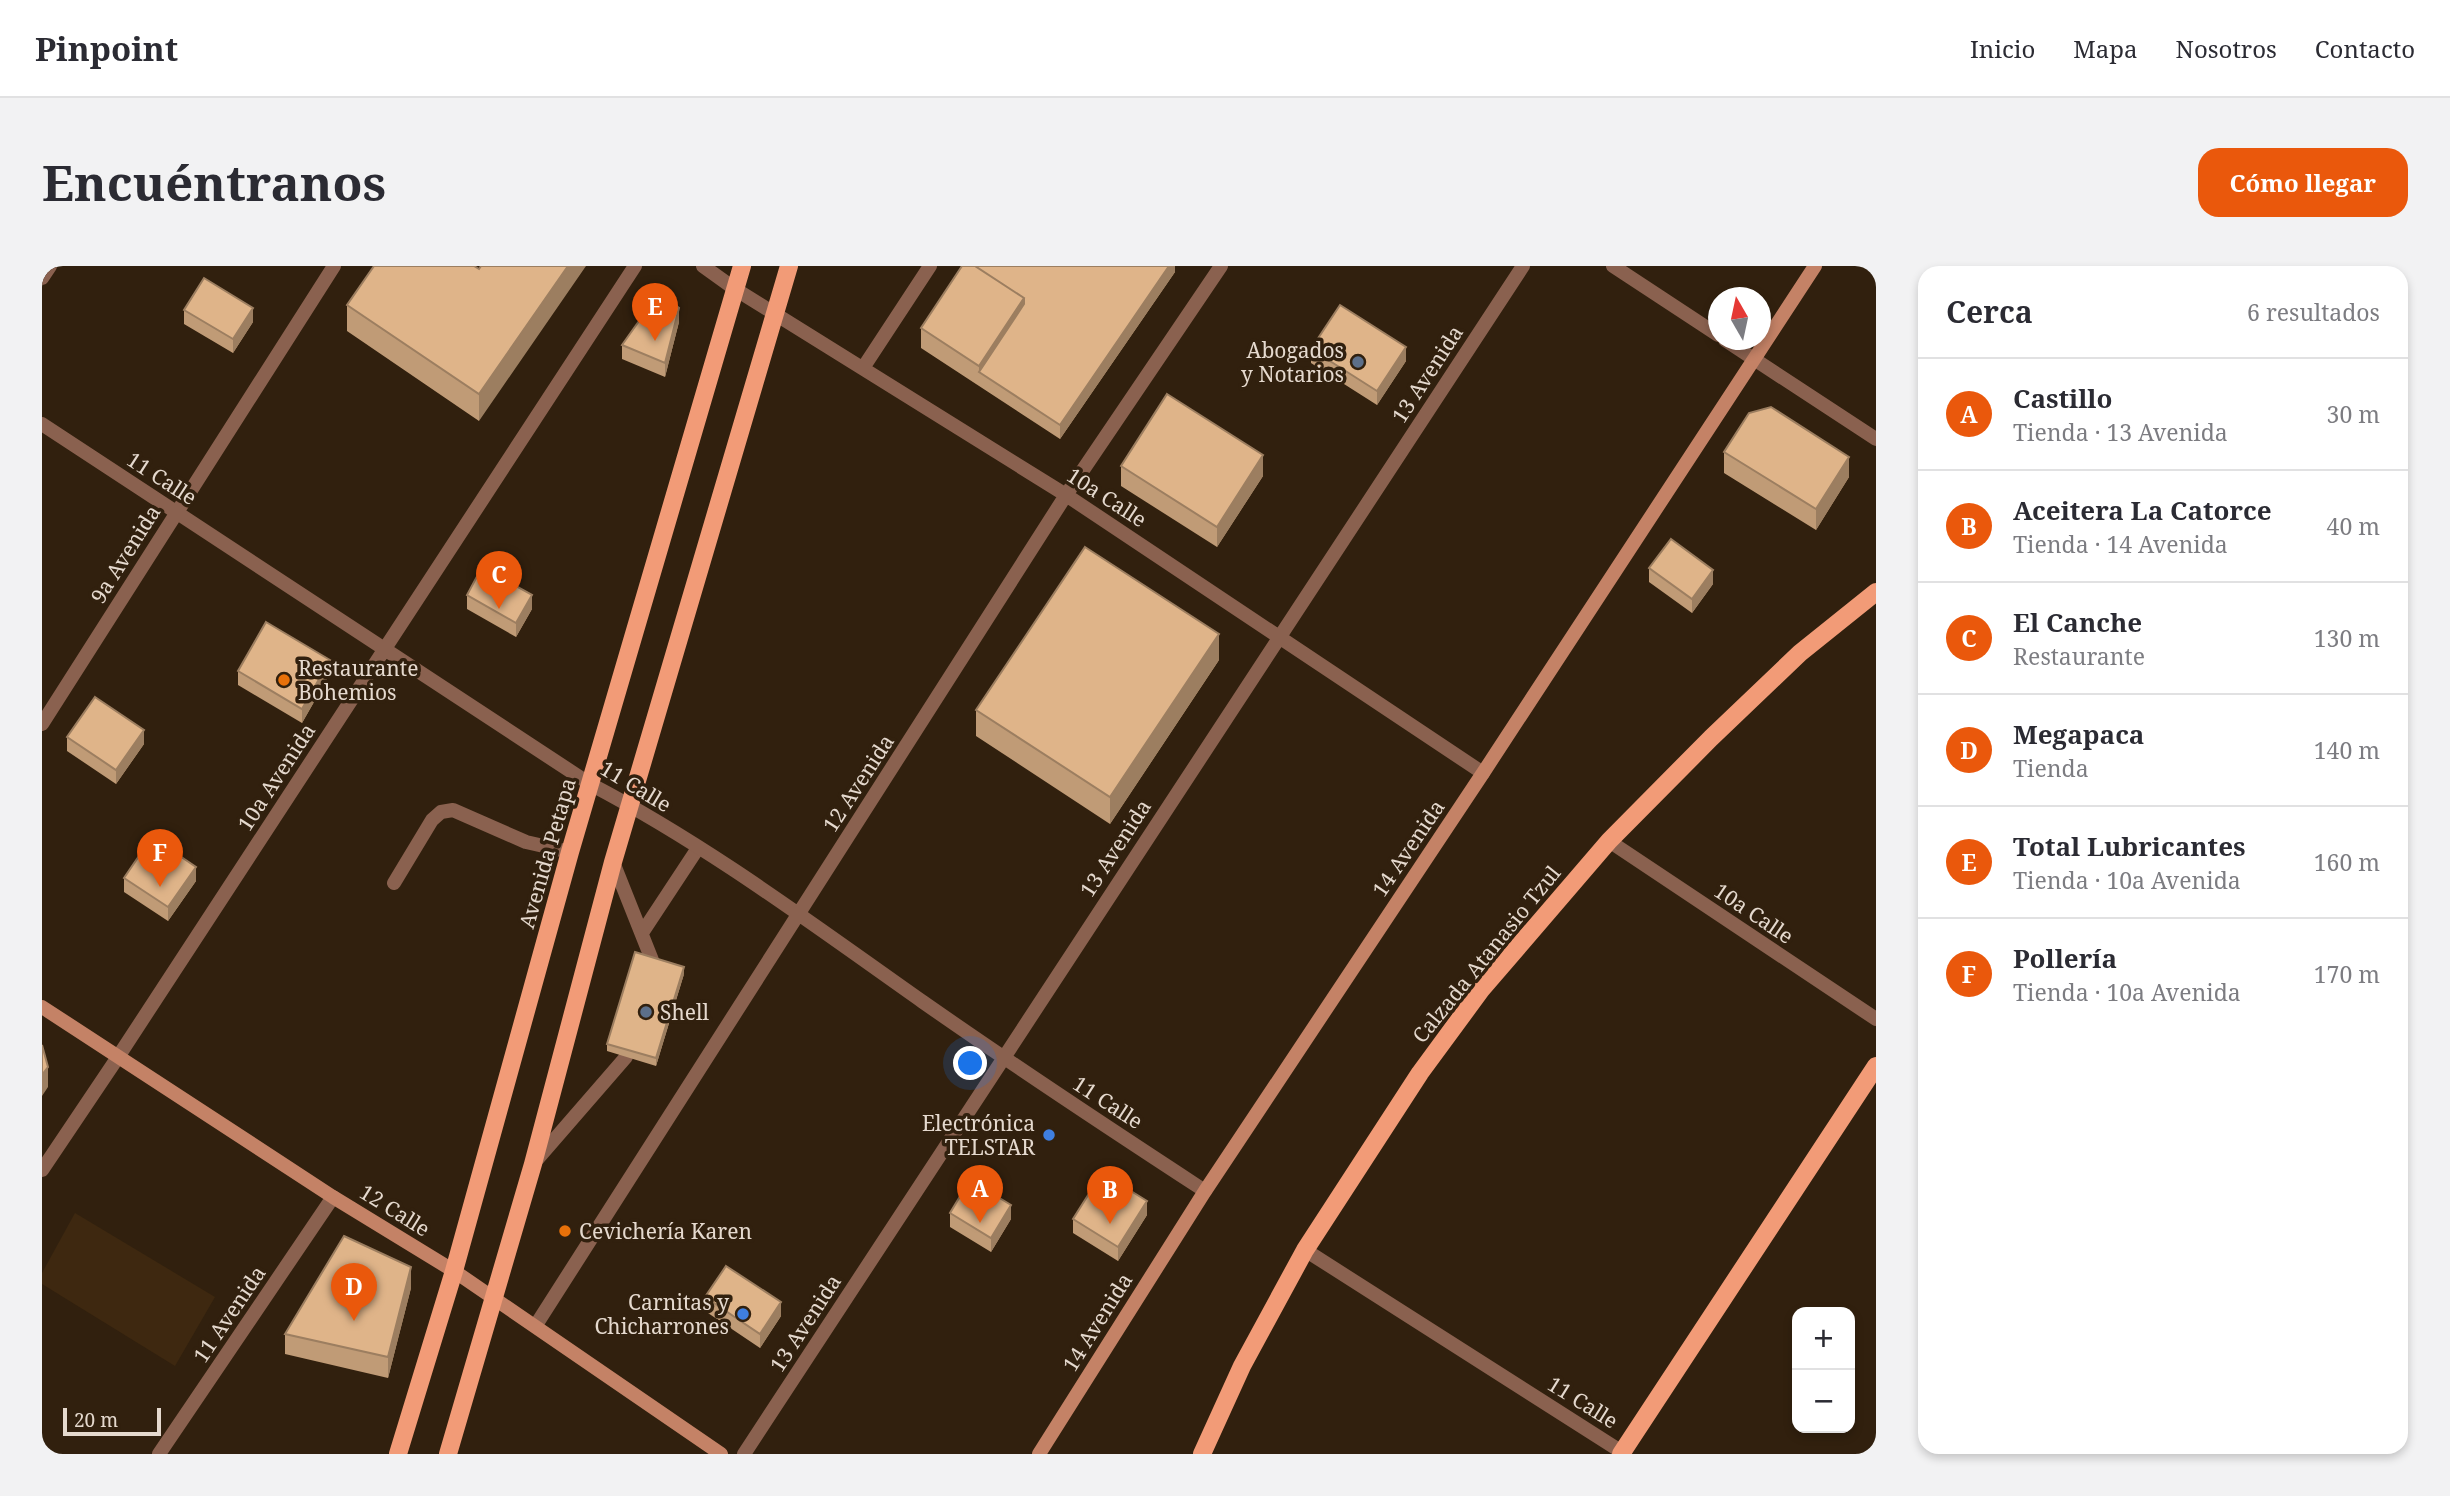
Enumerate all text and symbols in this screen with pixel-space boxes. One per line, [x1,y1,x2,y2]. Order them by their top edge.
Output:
text: Pinpoint [35,26,178,71]
text: Inicio [1970,32,2035,65]
text: Mapa [2073,32,2138,65]
text: Nosotros [2176,32,2277,65]
text: Contacto [2315,32,2415,65]
button: Cómo llegar [2198,148,2408,217]
text: Encuéntranos [42,149,386,215]
pin: E [632,283,678,341]
north arrow [1708,287,1771,350]
text: Cerca [1946,291,2033,332]
text: 6 resultados [2247,296,2380,328]
street label: 13 Avenida [1385,320,1469,428]
place label: Abogados y Notarios [1241,336,1344,388]
marker: Abogados y Notarios [1350,354,1366,370]
text: Castillo [2013,380,2112,416]
text: A [1960,398,1978,430]
text: 30 m [2327,398,2380,430]
text: Tienda · 13 Avenida [2013,416,2228,448]
street label: 11 Calle [122,445,202,511]
street label: 10a Calle [1062,461,1152,533]
text: Aceitera La Catorce [2013,492,2272,528]
street label: 9a Avenida [84,500,166,608]
text: B [1961,510,1977,542]
text: 40 m [2327,510,2380,542]
text: Tienda · 14 Avenida [2013,528,2228,560]
pin: C [476,551,522,609]
text: El Canche [2013,604,2142,640]
text: C [1961,622,1977,654]
text: 130 m [2314,622,2380,654]
text: Restaurante [2013,640,2145,672]
place label: Restaurante Bohemios [298,654,419,706]
marker: Restaurante Bohemios [276,672,292,688]
text: Megapaca [2013,716,2144,752]
street label: 10a Avenida [231,718,321,836]
street label: 12 Avenida [816,729,900,837]
text: D [1960,734,1978,766]
text: 140 m [2314,734,2380,766]
text: Tienda [2013,752,2089,784]
street label: 11 Calle [595,754,677,818]
street label: Avenida Petapa [512,775,582,931]
street label: 13 Avenida [1073,794,1157,902]
street label: 14 Avenida [1365,794,1451,902]
text: Total Lubricantes [2013,828,2246,864]
pin: F [137,829,183,887]
text: E [1961,846,1977,878]
text: 160 m [2314,846,2380,878]
street label: Calzada Atanasio Tzul [1406,859,1567,1049]
text: Tienda · 10a Avenida [2013,864,2241,896]
street label: 10a Calle [1709,876,1799,950]
text: Pollería [2013,940,2117,976]
text: F [1962,958,1976,990]
text: 170 m [2314,958,2380,990]
text: Tienda · 10a Avenida [2013,976,2241,1008]
place label: Shell [660,998,710,1026]
marker: Shell [638,1004,654,1020]
your location [953,1046,987,1080]
street label: 11 Calle [1068,1069,1148,1135]
place label: Electrónica TELSTAR [922,1109,1035,1161]
marker: Electrónica TELSTAR [1041,1127,1057,1143]
pin: A [957,1165,1003,1223]
pin: B [1087,1166,1133,1224]
street label: 12 Calle [355,1177,435,1243]
place label: Cevichería Karen [579,1217,752,1245]
marker: Cevichería Karen [557,1223,573,1239]
street label: 11 Avenida [186,1260,272,1368]
pin: D [331,1263,377,1321]
street label: 14 Avenida [1056,1268,1138,1376]
street label: 13 Avenida [763,1269,847,1377]
place label: Carnitas y Chicharrones [594,1288,729,1340]
marker: Carnitas y Chicharrones [735,1306,751,1322]
map controls [1792,1307,1855,1433]
button: + [1792,1307,1855,1370]
street label: 11 Calle [1543,1369,1623,1435]
button: − [1792,1370,1855,1433]
scale bar [63,1405,161,1437]
text: 20 m [74,1407,118,1433]

